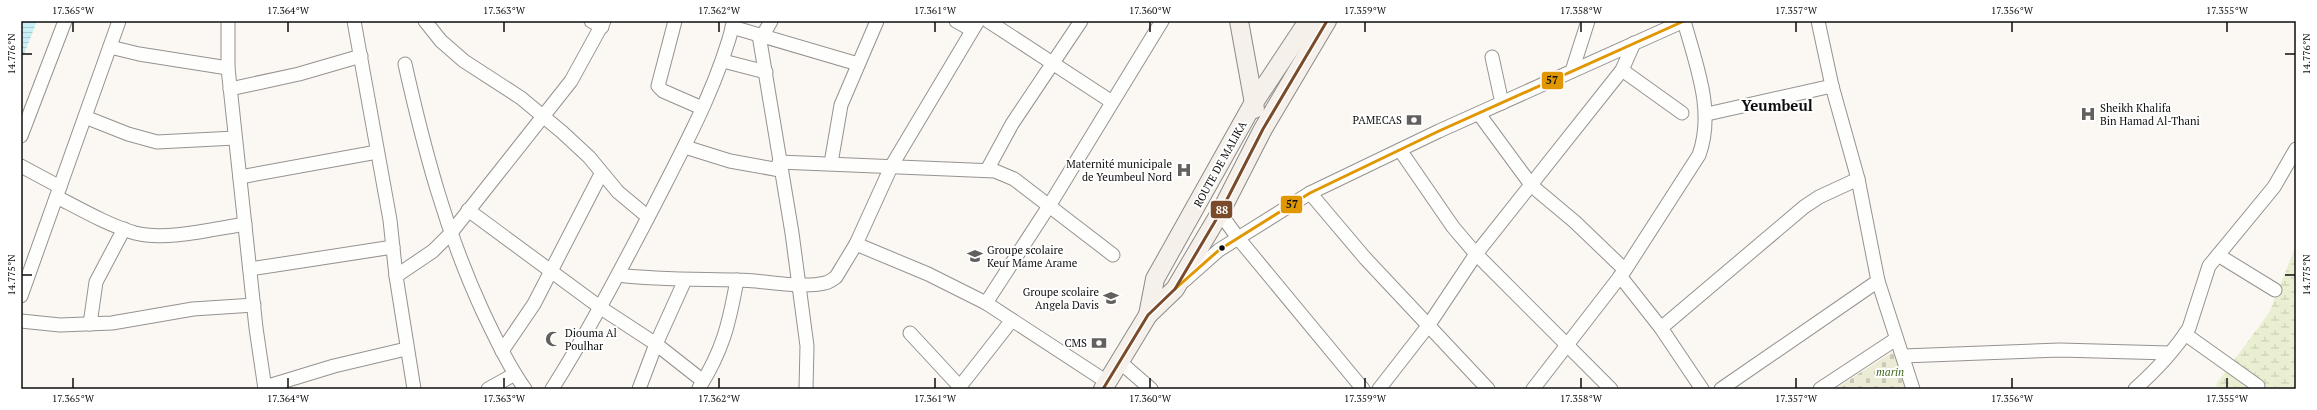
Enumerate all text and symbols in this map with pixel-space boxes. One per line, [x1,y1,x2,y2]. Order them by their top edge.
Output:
text: 17.365°W [52,4,95,17]
text: 17.364°W [267,4,310,17]
text: 17.363°W [483,4,526,17]
text: 17.362°W [698,4,741,17]
text: 17.361°W [914,4,957,17]
text: 17.360°W [1129,4,1172,17]
text: 17.359°W [1344,4,1387,17]
text: 17.358°W [1560,4,1603,17]
text: 17.357°W [1775,4,1818,17]
text: 17.356°W [1991,4,2034,17]
text: 17.355°W [2206,4,2249,17]
text: 14.776°N [5,33,18,75]
text: 14.776°N [2300,33,2313,75]
line badge: 57 [1541,71,1564,90]
text: 57 [1546,73,1558,87]
district label: Yeumbeul [1741,95,1813,115]
place label: Sheikh Khalifa Bin Hamad Al-Thani [2100,101,2200,128]
hospital icon: Sheikh Khalifa Bin Hamad Al-Thani [2079,105,2097,123]
bank icon: PAMECAS [1405,111,1423,129]
place label: PAMECAS [1353,113,1402,127]
street label: ROUTE DE MALIKA [1191,118,1250,209]
place label: Maternité municipale de Yeumbeul Nord [1066,157,1172,184]
hospital icon: Maternité municipale de Yeumbeul Nord [1175,161,1193,179]
line badge: 57 [1280,195,1303,214]
text: 57 [1286,197,1298,211]
line badge: 88 [1210,200,1233,219]
text: 88 [1216,203,1228,217]
place label: Groupe scolaire Keur Mame Arame [987,243,1078,270]
unlabelled marker [1217,243,1227,253]
school or university icon: Groupe scolaire Keur Mame Arame [966,247,984,265]
text: 14.775°N [5,254,18,296]
text: 14.775°N [2300,254,2313,296]
place label: Groupe scolaire Angela Davis [1023,285,1099,312]
school or university icon: Groupe scolaire Angela Davis [1102,289,1120,307]
place label: Diouma Al Poulhar [565,326,617,353]
mosque icon: Diouma Al Poulhar [544,330,562,348]
bank icon: CMS [1090,334,1108,352]
place label: CMS [1064,336,1087,350]
park label: marin [1876,365,1904,379]
text: 17.365°W [52,392,95,405]
text: 17.364°W [267,392,310,405]
text: 17.363°W [483,392,526,405]
text: 17.362°W [698,392,741,405]
text: 17.361°W [914,392,957,405]
text: 17.360°W [1129,392,1172,405]
text: 17.359°W [1344,392,1387,405]
text: 17.358°W [1560,392,1603,405]
text: 17.357°W [1775,392,1818,405]
text: 17.356°W [1991,392,2034,405]
text: 17.355°W [2206,392,2249,405]

